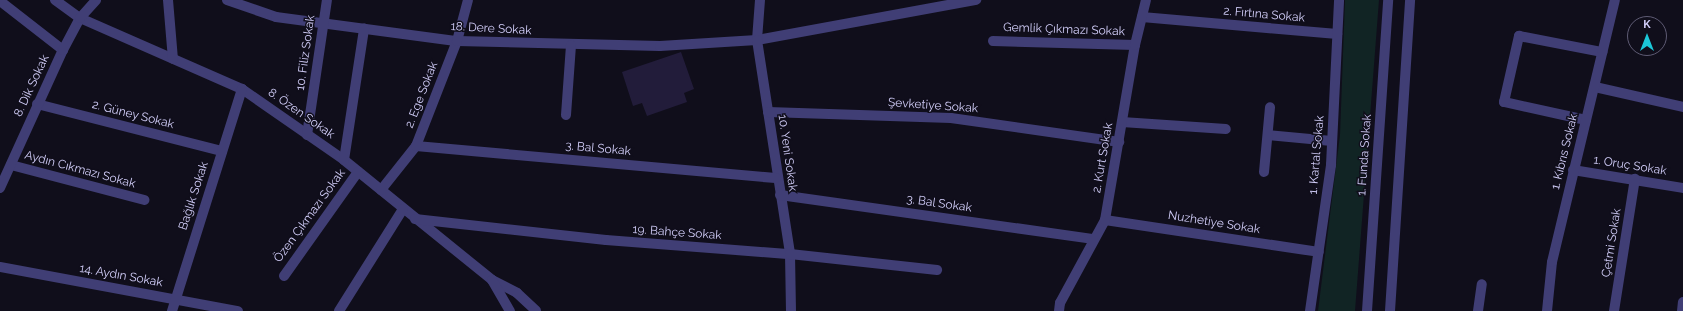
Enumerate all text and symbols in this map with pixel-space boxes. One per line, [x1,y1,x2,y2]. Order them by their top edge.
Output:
street label: 2. Fırtına Sokak [1223,4,1305,26]
street label: 10. Filiz Sokak [294,14,318,92]
north arrow [1627,16,1667,56]
text: K [1643,18,1651,31]
street label: 18. Dere Sokak [450,20,532,38]
street label: Gemlik Çıkmazı Sokak [1003,21,1125,39]
street label: 8. Dik Sokak [11,53,53,119]
street label: 2. Ege Sokak [403,60,441,130]
street label: 8. Özen Sokak [265,86,337,142]
street label: Şevketiye Sokak [887,96,979,116]
street label: 2. Güney Sokak [90,98,176,132]
street label: 10. Yeni Sokak [774,113,800,193]
street label: 1. Kıbrıs Sokak [1549,113,1581,191]
street label: 1. Funda Sokak [1355,114,1375,196]
street label: 1. Kartal Sokak [1306,115,1328,195]
street label: 2. Kurt Sokak [1090,122,1116,194]
street label: 3. Bal Sokak [564,139,632,159]
street label: Aydın Cıkmazı Sokak [23,148,137,192]
street label: 1. Oruç Sokak [1592,153,1668,179]
street label: Bağlık Sokak [176,160,212,232]
street label: Özen Çıkmazı Sokak [271,167,349,265]
street label: 3. Bal Sokak [905,192,973,216]
street label: Çetmi Sokak [1599,208,1625,278]
street label: Nuzhetiye Sokak [1167,209,1261,237]
street label: 19. Bahçe Sokak [632,223,722,243]
street label: 14. Aydın Sokak [78,262,164,290]

